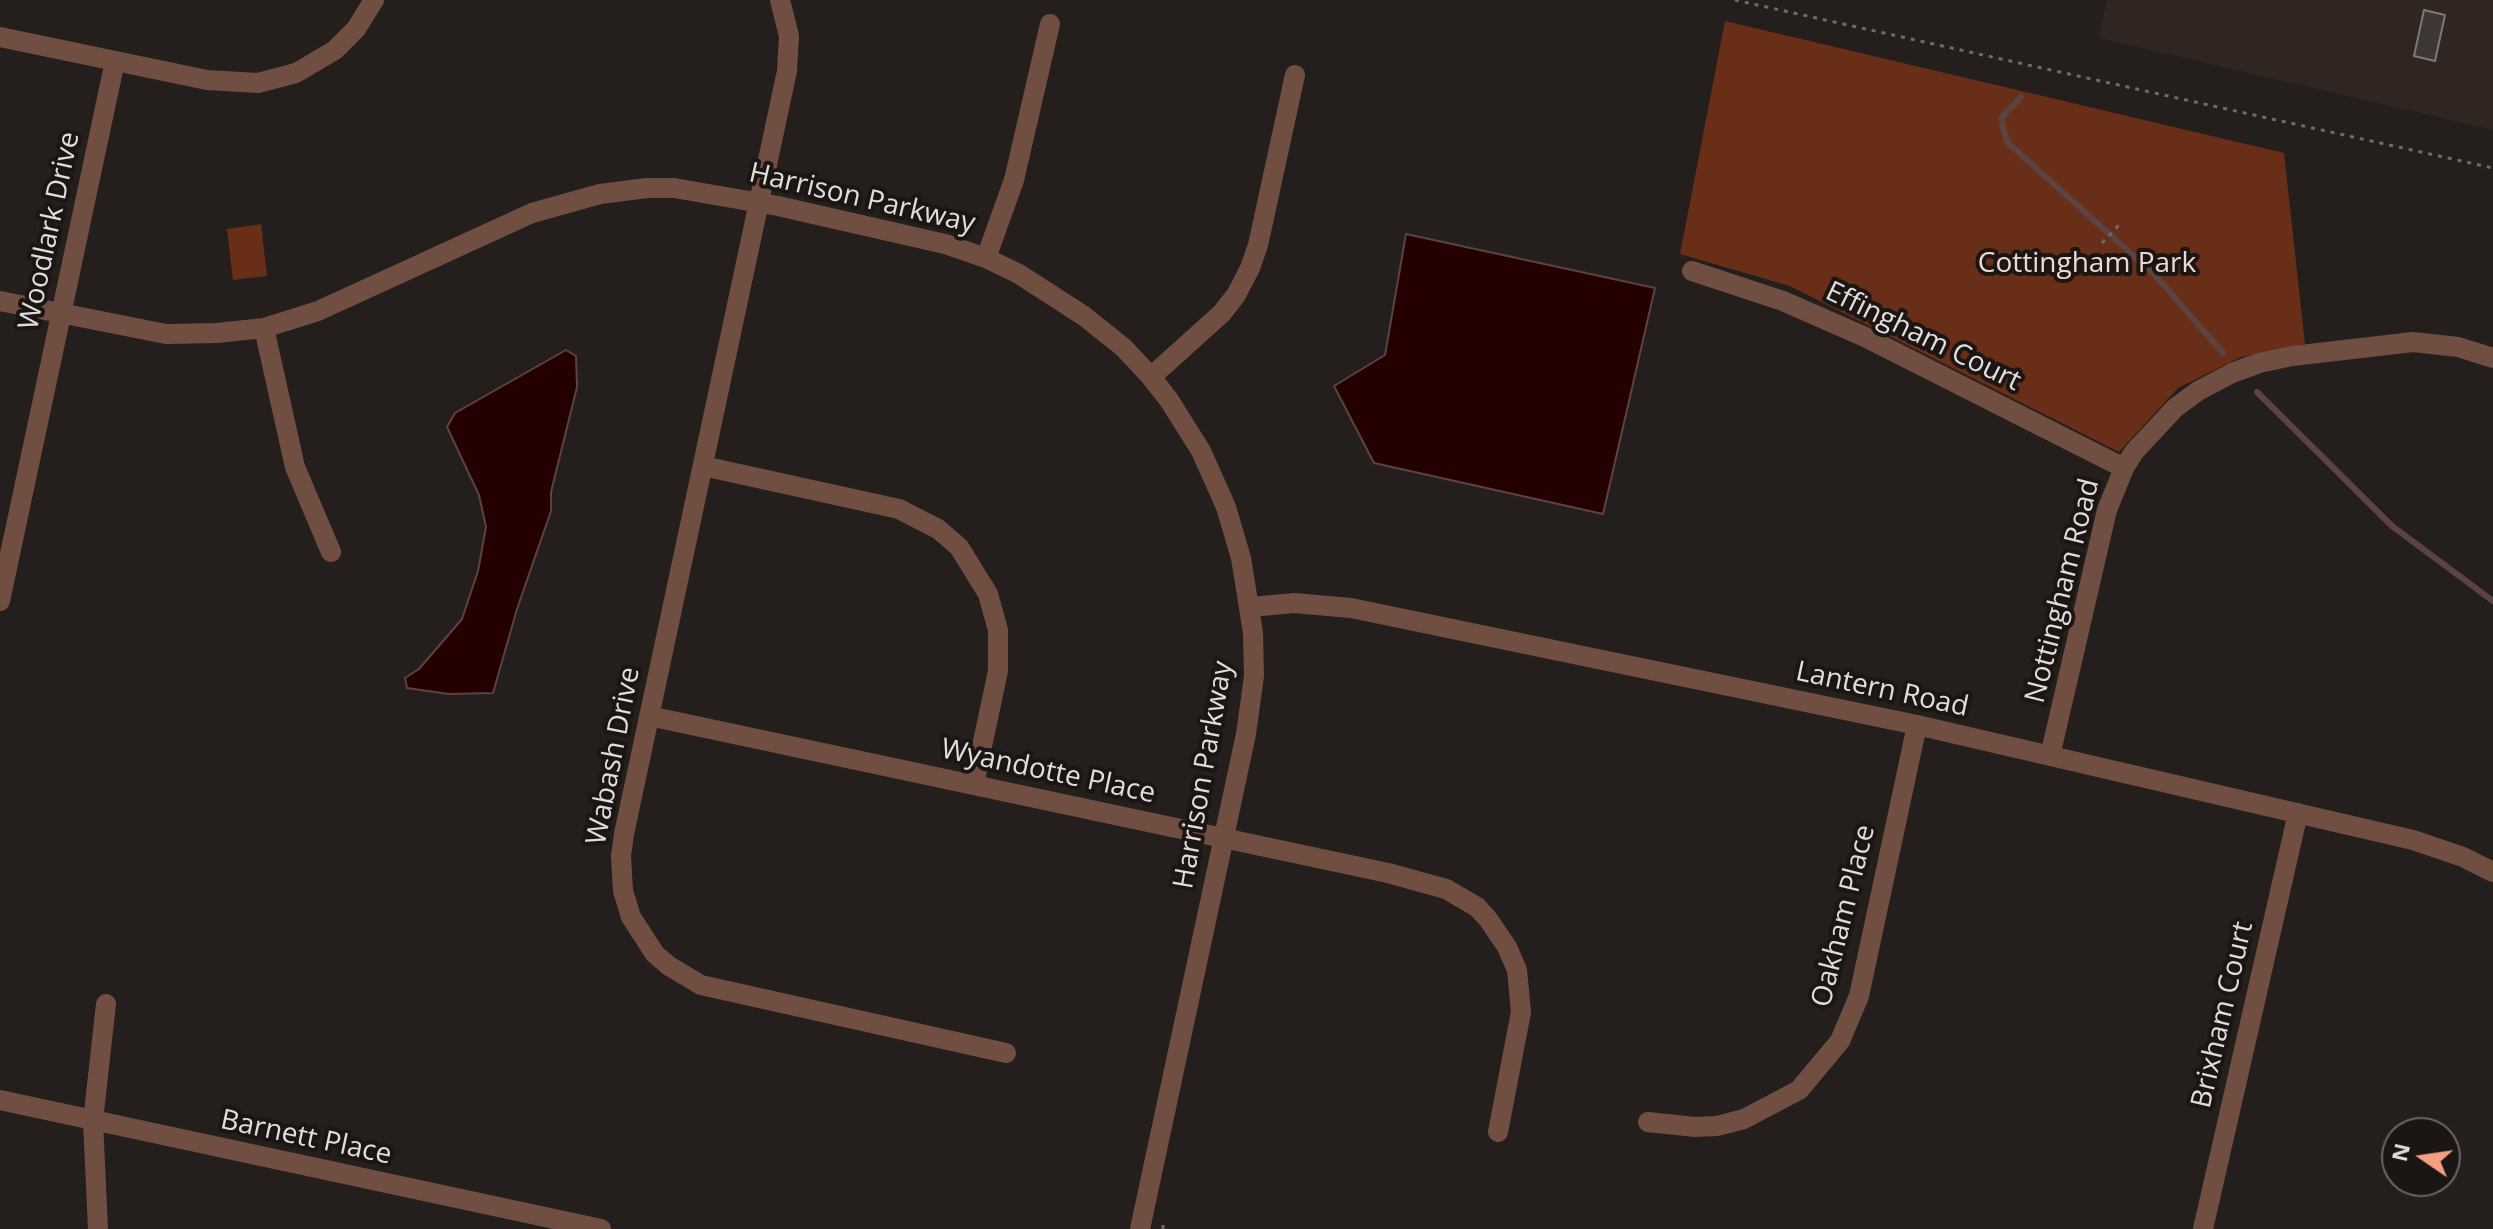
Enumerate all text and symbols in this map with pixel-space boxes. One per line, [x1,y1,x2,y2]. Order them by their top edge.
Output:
street label: Woodlark Drive [13,129,87,333]
street label: Harrison Parkway [746,157,978,241]
park label: Cottingham Park [1978,247,2196,281]
street label: Effingham Court [1820,275,2026,399]
street label: Nottingham Road [2019,475,2107,707]
street label: Lantern Road [1793,655,1971,725]
street label: Harrison Parkway [1167,659,1241,891]
street label: Wabash Drive [580,664,648,848]
street label: Wyandotte Place [938,733,1158,811]
street label: Oakham Place [1805,821,1883,1011]
street label: Brixham Court [2185,919,2261,1111]
street label: Barnett Place [217,1103,395,1173]
north arrow [2381,1117,2461,1197]
text: N [2383,1140,2416,1164]

